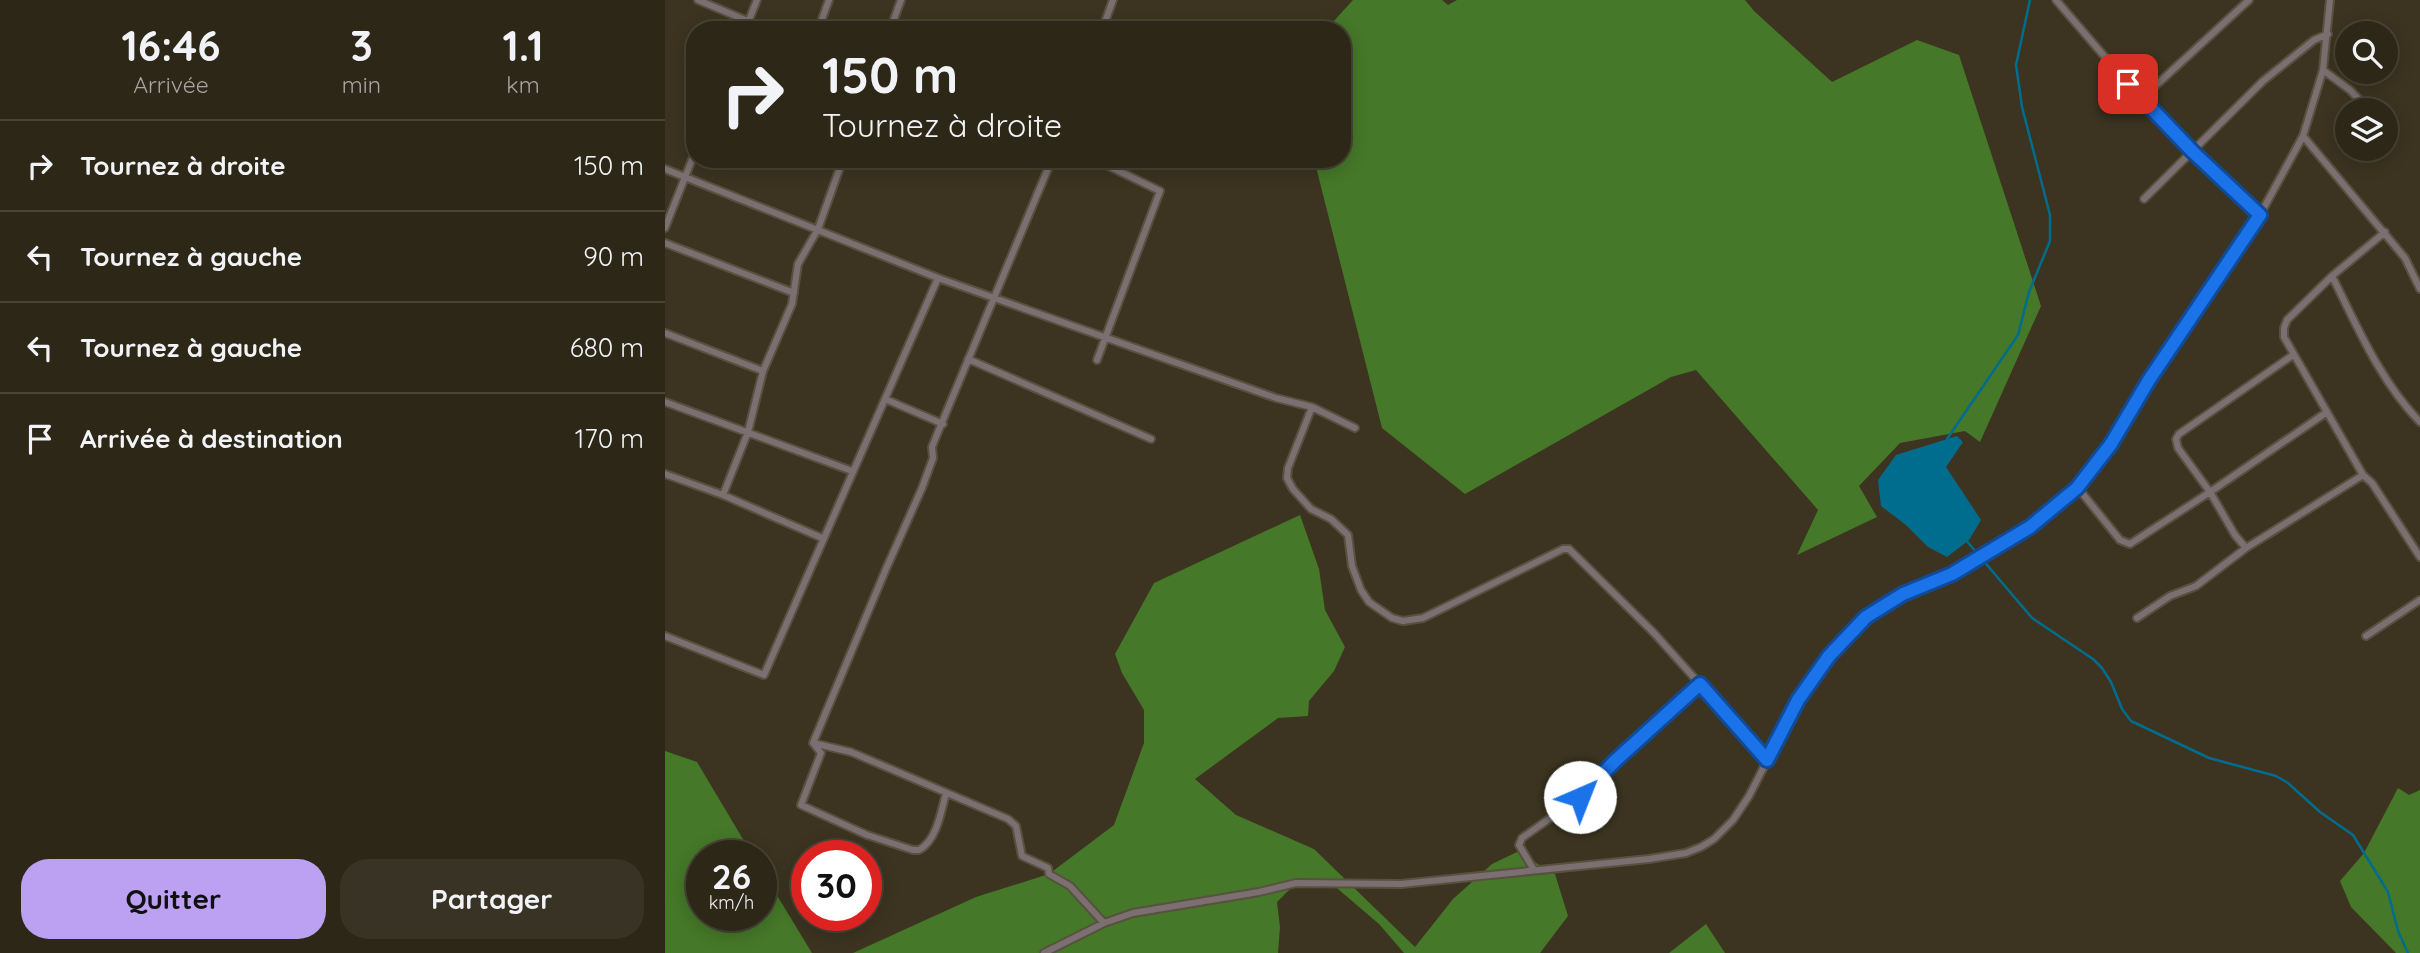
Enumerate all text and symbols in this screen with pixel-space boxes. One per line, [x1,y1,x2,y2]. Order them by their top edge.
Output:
text: 16:46 [121,19,220,72]
text: 3 [350,19,373,72]
text: 1.1 [502,19,544,72]
map controls [2335,21,2398,161]
button: search [2335,21,2398,84]
text: 150 m [822,44,958,105]
icon: right [707,49,798,140]
pin [2098,54,2158,114]
icon: arrive [2109,65,2147,103]
text: Arrivée [133,70,209,99]
text: min [342,70,381,99]
text: km [506,70,540,99]
button: layers [2335,98,2398,161]
text: Tournez à droite [822,105,1062,145]
icon: right [21,147,59,185]
text: Tournez à droite [80,149,285,182]
text: 150 m [574,149,644,182]
icon: left [21,238,59,276]
text: Tournez à gauche [80,240,302,273]
text: 90 m [583,240,644,273]
icon: left [21,329,59,367]
text: Tournez à gauche [80,331,302,364]
text: 680 m [570,331,644,364]
icon: arrive [21,420,59,458]
text: Arrivée à destination [80,422,343,455]
text: 170 m [575,422,644,455]
position arrow [1543,760,1617,834]
speed limit sign: 30 [791,840,882,931]
text: 26 [712,854,751,898]
button: Quitter [21,859,326,939]
button: Partager [340,859,644,939]
text: km/h [709,891,754,914]

